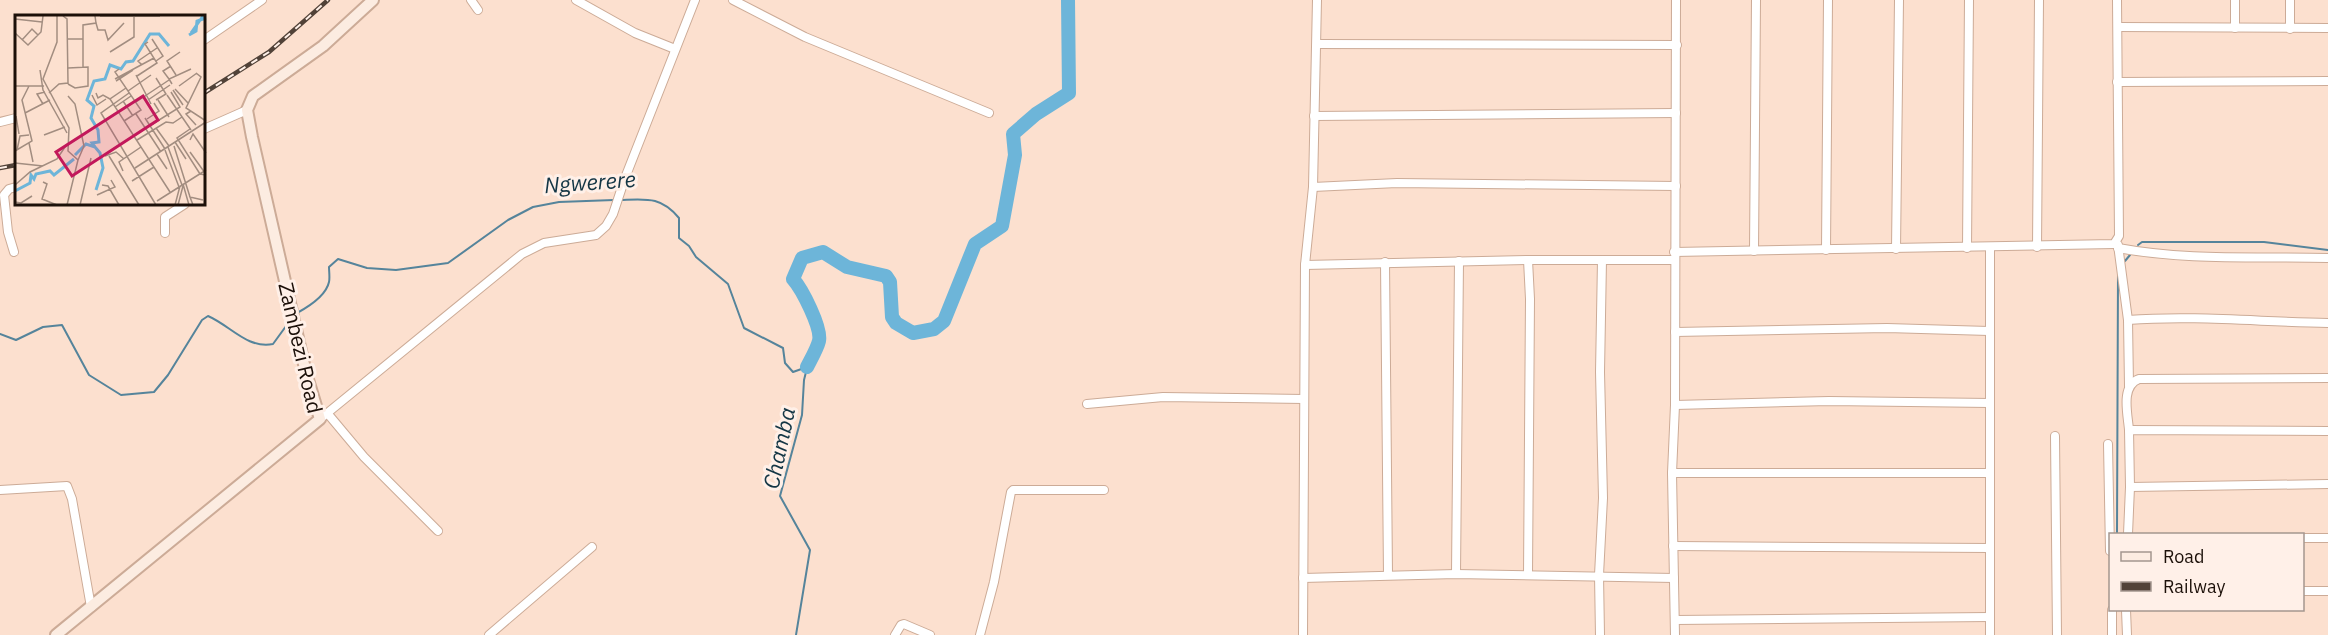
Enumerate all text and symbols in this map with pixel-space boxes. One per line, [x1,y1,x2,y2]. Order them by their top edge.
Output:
inset map [15,15,206,206]
water label: Ngwerere [543,164,637,199]
street label: Zambezi Road [272,280,330,416]
water label: Chamba [756,404,801,491]
legend [2109,533,2304,611]
text: Road [2163,545,2204,568]
text: Railway [2163,575,2225,598]

